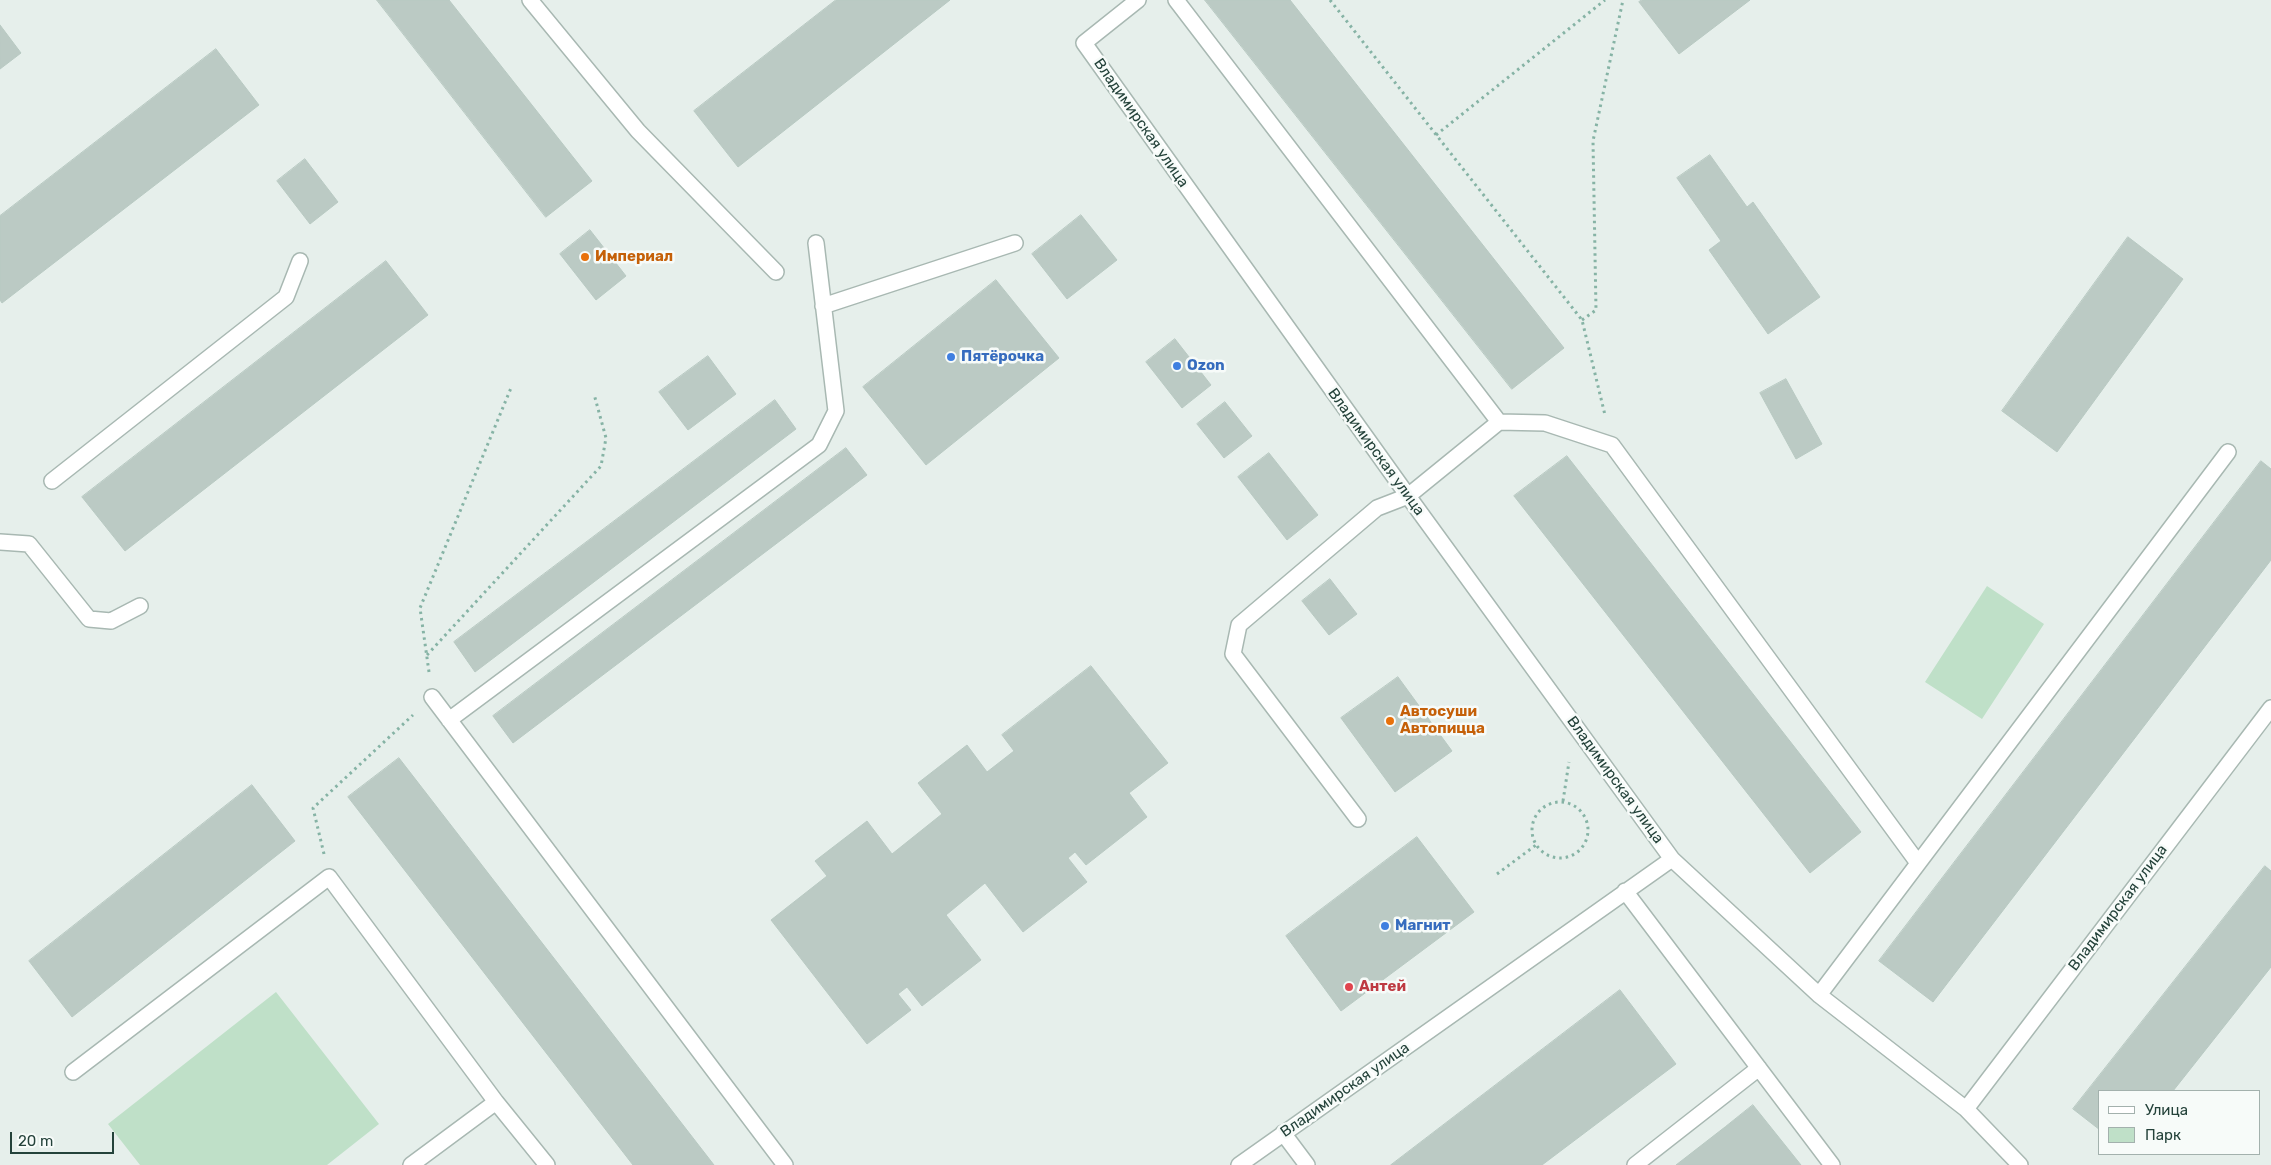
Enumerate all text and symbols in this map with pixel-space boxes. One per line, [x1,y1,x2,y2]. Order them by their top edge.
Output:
street label: Владимирская улица [1090,55,1192,191]
place label: Империал [595,248,673,266]
marker: Империал [579,251,591,263]
place label: Пятёрочка [961,348,1044,366]
marker: Пятёрочка [945,351,957,363]
place label: Ozon [1187,357,1225,375]
marker: Ozon [1171,360,1183,372]
street label: Владимирская улица [1324,385,1428,519]
place label: Автосуши Автопицца [1400,703,1485,738]
street label: Владимирская улица [1563,713,1667,847]
marker: Автосуши Автопицца [1384,715,1396,727]
street label: Владимирская улица [2065,841,2171,975]
place label: Магнит [1395,917,1451,935]
marker: Магнит [1379,920,1391,932]
place label: Антей [1359,978,1406,996]
marker: Антей [1343,981,1355,993]
street label: Владимирская улица [1277,1039,1413,1141]
legend [2098,1090,2261,1155]
text: Улица [2145,1101,2188,1119]
scale bar [12,1122,116,1154]
text: Парк [2145,1126,2181,1144]
text: 20 m [18,1132,53,1150]

